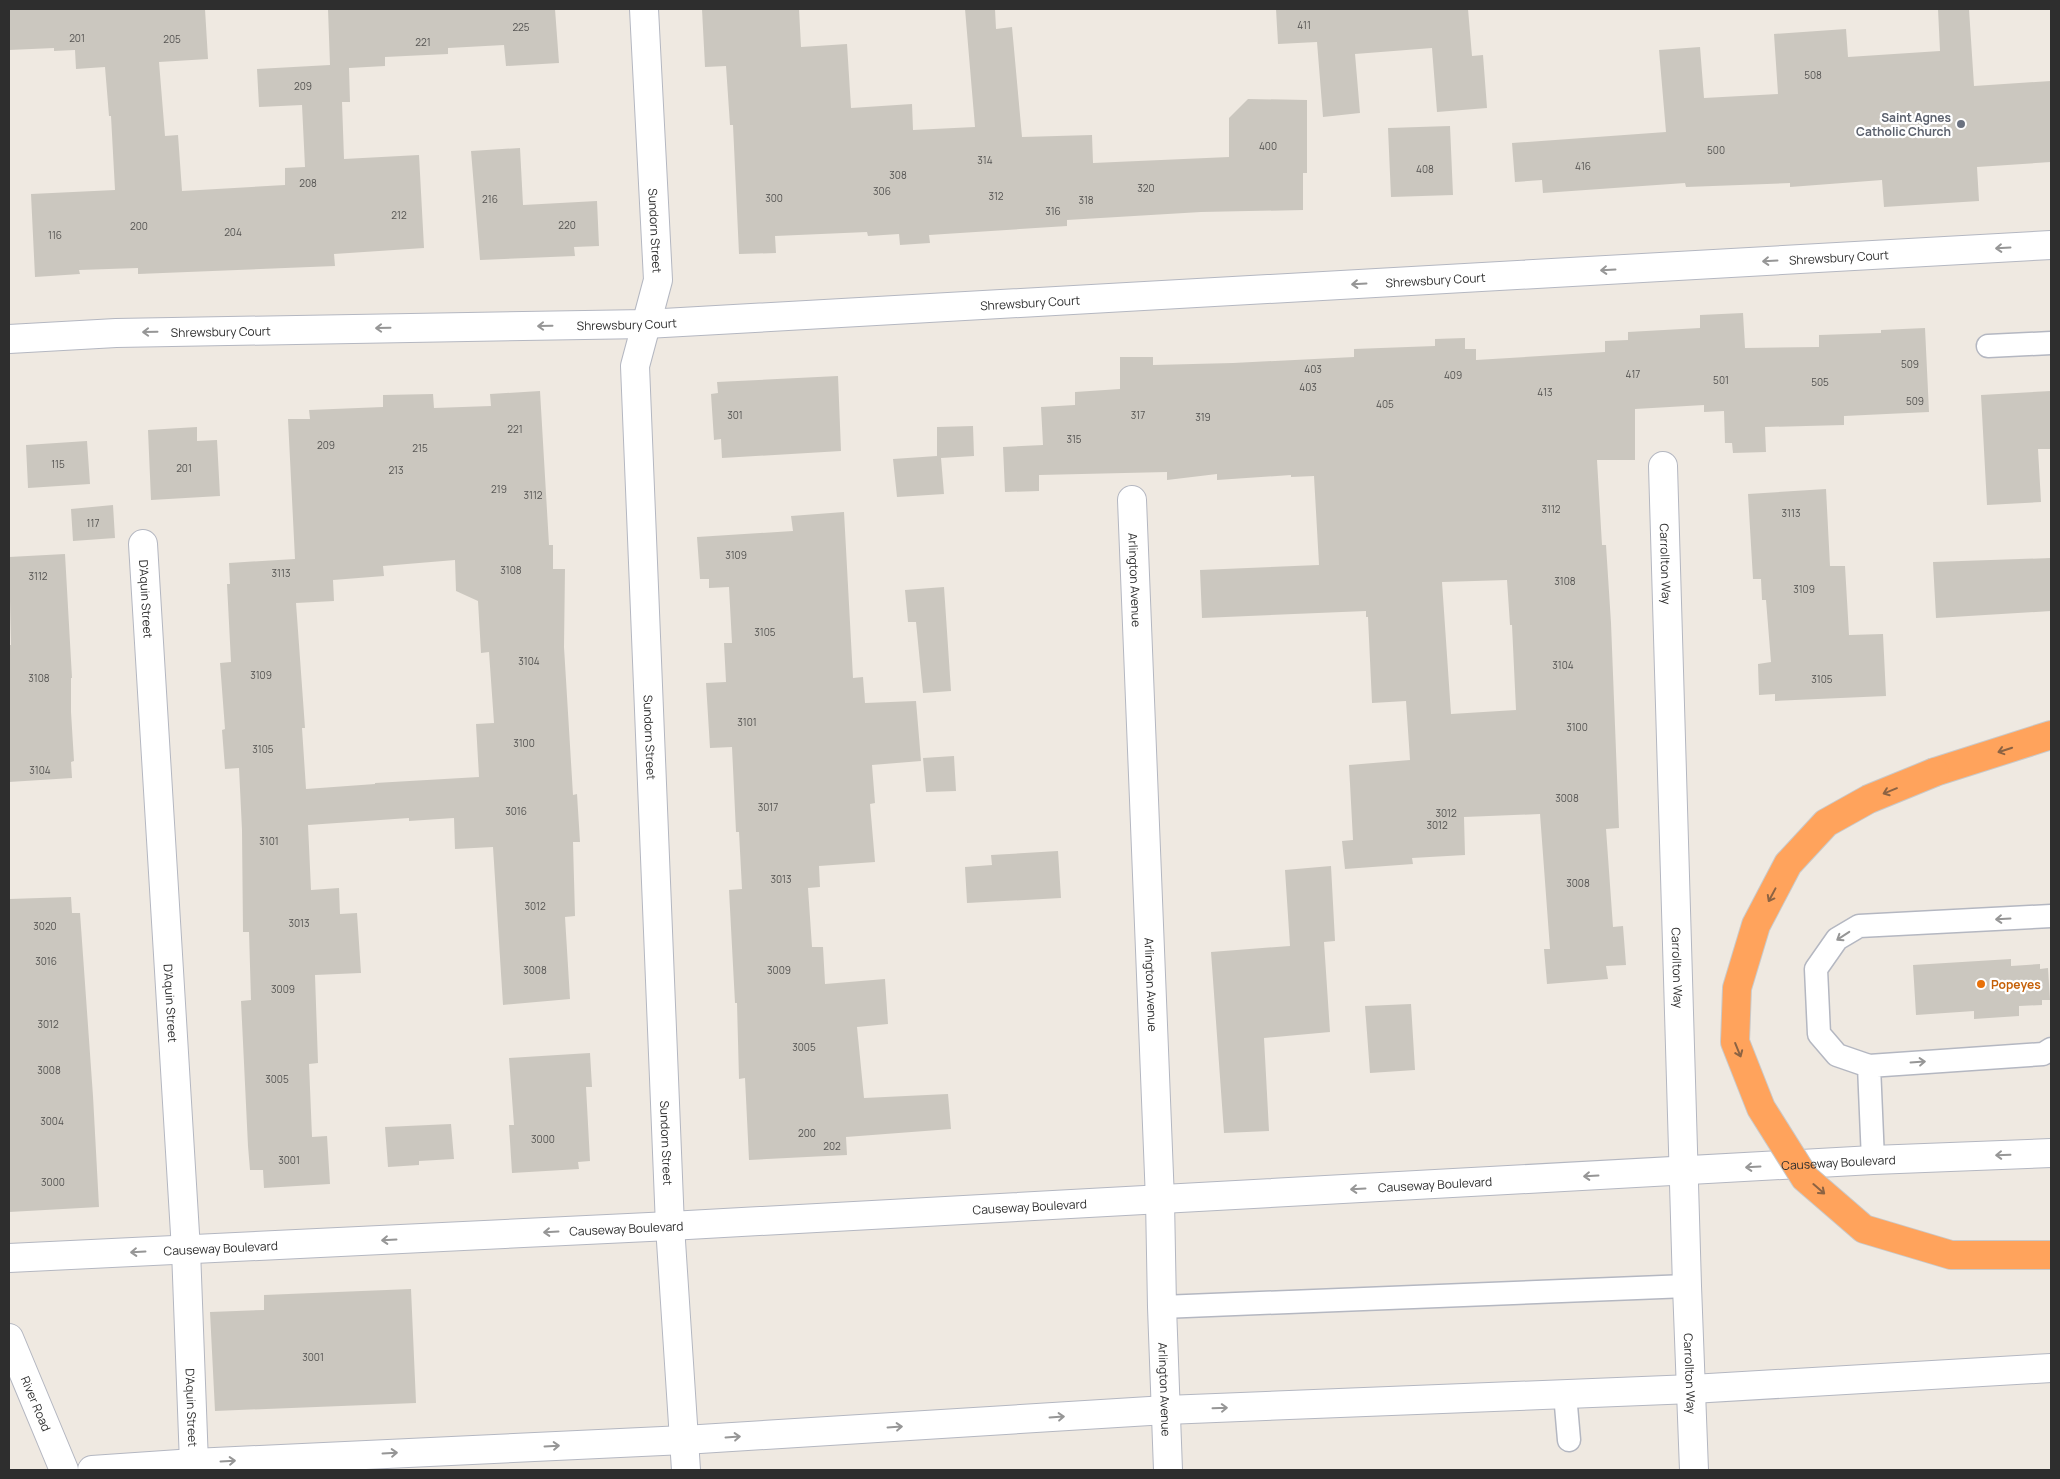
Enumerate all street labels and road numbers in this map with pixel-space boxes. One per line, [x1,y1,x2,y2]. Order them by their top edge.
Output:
street label: Sundorn Street [645,188,666,274]
street label: Shrewsbury Court [1788,246,1889,268]
street label: Shrewsbury Court [1385,268,1486,291]
street label: Shrewsbury Court [980,291,1081,314]
street label: Shrewsbury Court [577,314,677,334]
street label: Shrewsbury Court [171,322,271,341]
street label: Carrollton Way [1656,523,1676,605]
street label: Arlington Avenue [1125,533,1146,627]
street label: D'Aquin Street [135,559,157,639]
street label: Sundorn Street [640,694,660,780]
street label: Carrollton Way [1668,927,1687,1009]
street label: Arlington Avenue [1141,937,1162,1032]
street label: D'Aquin Street [160,963,182,1043]
street label: Sundorn Street [656,1100,677,1186]
street label: Causeway Boulevard [1781,1151,1896,1174]
street label: Causeway Boulevard [1378,1172,1493,1196]
street label: Causeway Boulevard [972,1195,1087,1218]
street label: Causeway Boulevard [569,1217,684,1239]
street label: Causeway Boulevard [163,1236,278,1259]
street label: Carrollton Way [1680,1333,1700,1415]
street label: Arlington Avenue [1155,1342,1175,1437]
street label: D'Aquin Street [182,1368,202,1447]
street label: River Road [17,1373,55,1434]

